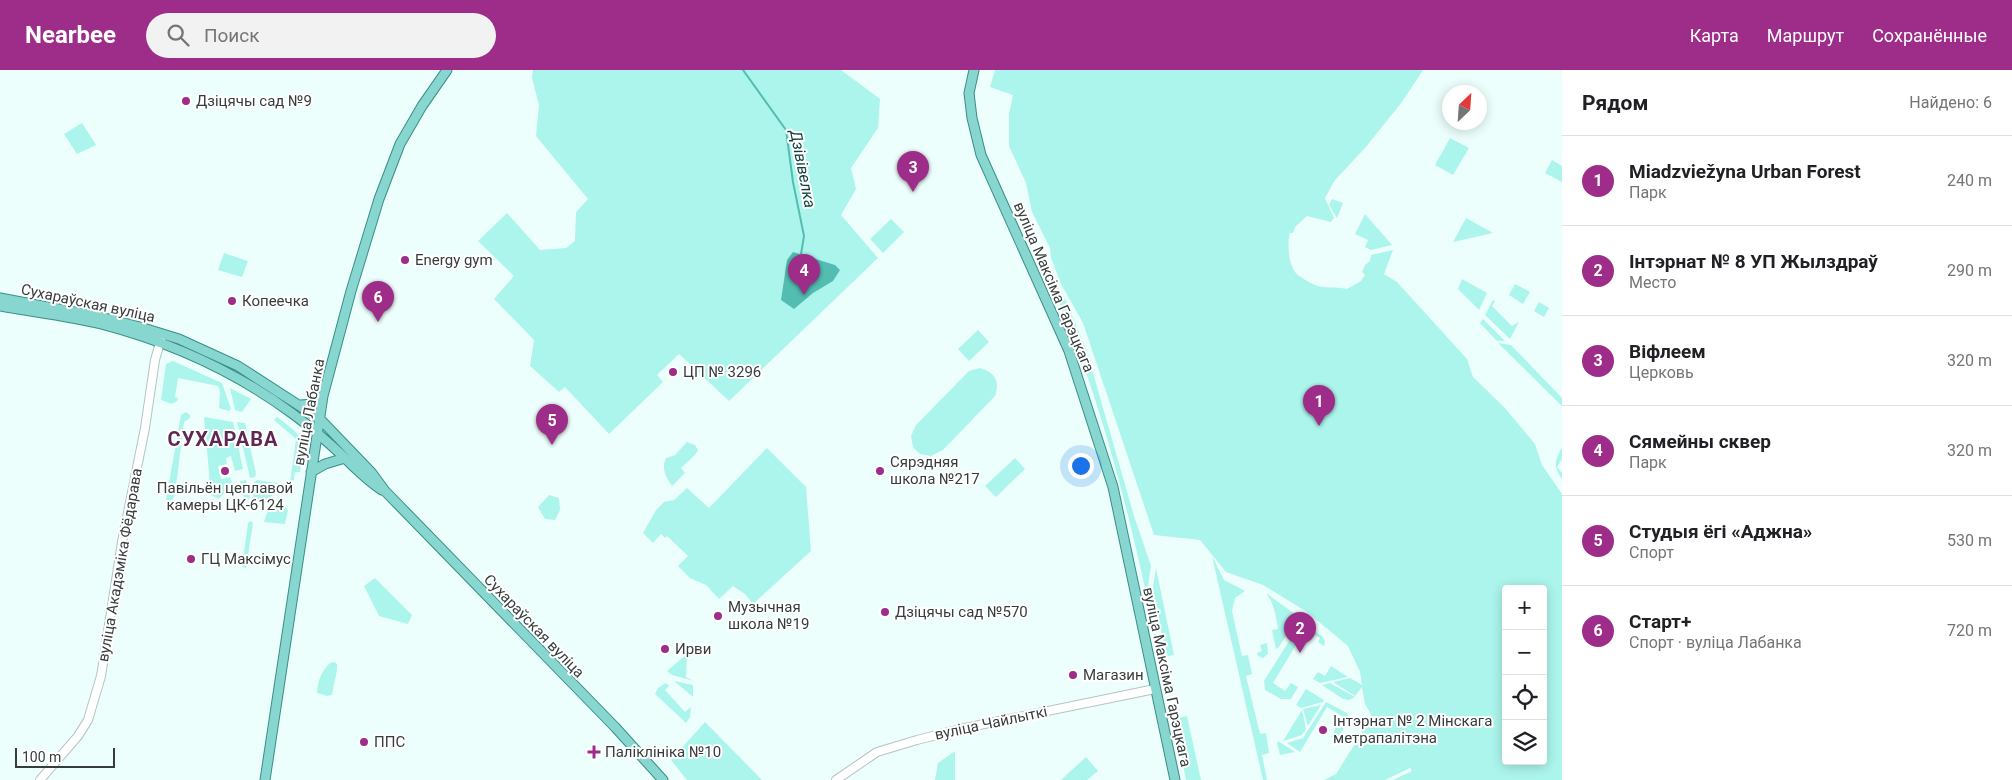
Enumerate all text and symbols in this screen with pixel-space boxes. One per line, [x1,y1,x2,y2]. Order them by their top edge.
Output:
search box [146,13,496,58]
text: Nearbee [25,21,116,49]
icon: search [164,21,192,49]
text: Поиск [204,24,260,47]
text: Карта [1690,25,1739,46]
text: Маршрут [1767,25,1844,46]
text: Сохранённые [1872,25,1987,46]
north arrow [1442,85,1487,130]
text: Рядом [1582,91,1648,115]
place label: Дзіцячы сад №9 [196,92,312,110]
text: Найдено: 6 [1909,93,1992,112]
marker: Дзіцячы сад №9 [180,95,192,107]
water label: Дзівівелка [786,127,820,210]
pin: 3 [897,151,929,192]
text: Miadzviežyna Urban Forest [1629,160,1861,183]
text: 1 [1593,171,1603,190]
text: 240 m [1947,171,1992,190]
text: Парк [1629,183,1667,202]
street label: вуліца Максіма Гарэцкага [1010,199,1098,375]
text: Інтэрнат № 8 УП Жылздраў [1629,250,1878,273]
place label: Energy gym [415,251,493,269]
marker: Energy gym [399,254,411,266]
pin: 4 [788,254,820,295]
text: 2 [1593,261,1603,280]
text: 290 m [1947,261,1992,280]
text: Место [1629,273,1676,292]
street label: Сухараўская вуліца [19,280,157,326]
pin: 6 [362,281,394,322]
place label: Копеечка [242,292,309,310]
marker: Копеечка [226,295,238,307]
text: Віфлеем [1629,340,1706,363]
text: 3 [1593,351,1603,370]
text: 320 m [1947,351,1992,370]
street label: вуліца Лабанка [290,357,328,467]
place label: ЦП № 3296 [683,363,761,381]
text: Церковь [1629,363,1694,382]
marker: ЦП № 3296 [667,366,679,378]
pin: 1 [1303,385,1335,426]
pin: 5 [536,404,568,445]
district label: СУХАРАВА [168,427,278,451]
text: Сямейны сквер [1629,430,1771,453]
text: 4 [1593,441,1603,460]
text: 320 m [1947,441,1992,460]
place label: Сярэдняя школа №217 [890,453,980,488]
your location [1068,453,1094,479]
text: Парк [1629,453,1667,472]
marker: Павільён цеплавой камеры ЦК-6124 [219,465,231,477]
marker: Сярэдняя школа №217 [874,465,886,477]
street label: вуліца Акадэміка Фёдарава [94,467,146,663]
place label: Павільён цеплавой камеры ЦК-6124 [157,479,293,514]
text: Студыя ёгі «Аджна» [1629,520,1812,543]
text: 5 [1593,531,1603,550]
text: 530 m [1947,531,1992,550]
text: Спорт [1629,543,1674,562]
place label: ГЦ Максімус [201,550,291,568]
marker: ГЦ Максімус [185,553,197,565]
street label: Сухараўская вуліца [480,571,588,681]
map controls [1502,585,1547,765]
button: + [1502,585,1547,630]
street label: вуліца Максіма Гарэцкага [1139,586,1195,768]
place label: Музычная школа №19 [728,598,809,633]
place label: Дзіцячы сад №570 [895,603,1028,621]
marker: Дзіцячы сад №570 [879,606,891,618]
marker: Музычная школа №19 [712,610,724,622]
text: Старт+ [1629,610,1691,633]
pin: 2 [1284,612,1316,653]
text: 6 [1593,621,1603,640]
text: 720 m [1947,621,1992,640]
button: − [1502,630,1547,675]
text: Спорт · вуліца Лабанка [1629,633,1802,652]
place label: Ирви [675,640,711,658]
marker: Ирви [659,643,671,655]
place label: Магазин [1083,666,1144,684]
marker: Магазин [1067,669,1079,681]
button: locate [1502,675,1547,720]
street label: вуліца Чайлыткі [933,702,1049,744]
place label: Інтэрнат № 2 Мінскага метрапалітэна [1333,712,1492,747]
button: layers [1502,720,1547,765]
marker: Інтэрнат № 2 Мінскага метрапалітэна [1317,724,1329,736]
place label: ППС [374,733,405,751]
marker: ППС [358,736,370,748]
place label: Паліклініка №10 [605,743,721,761]
scale bar [15,745,115,768]
marker: Паліклініка №10 [587,745,601,759]
text: 100 m [22,749,61,765]

